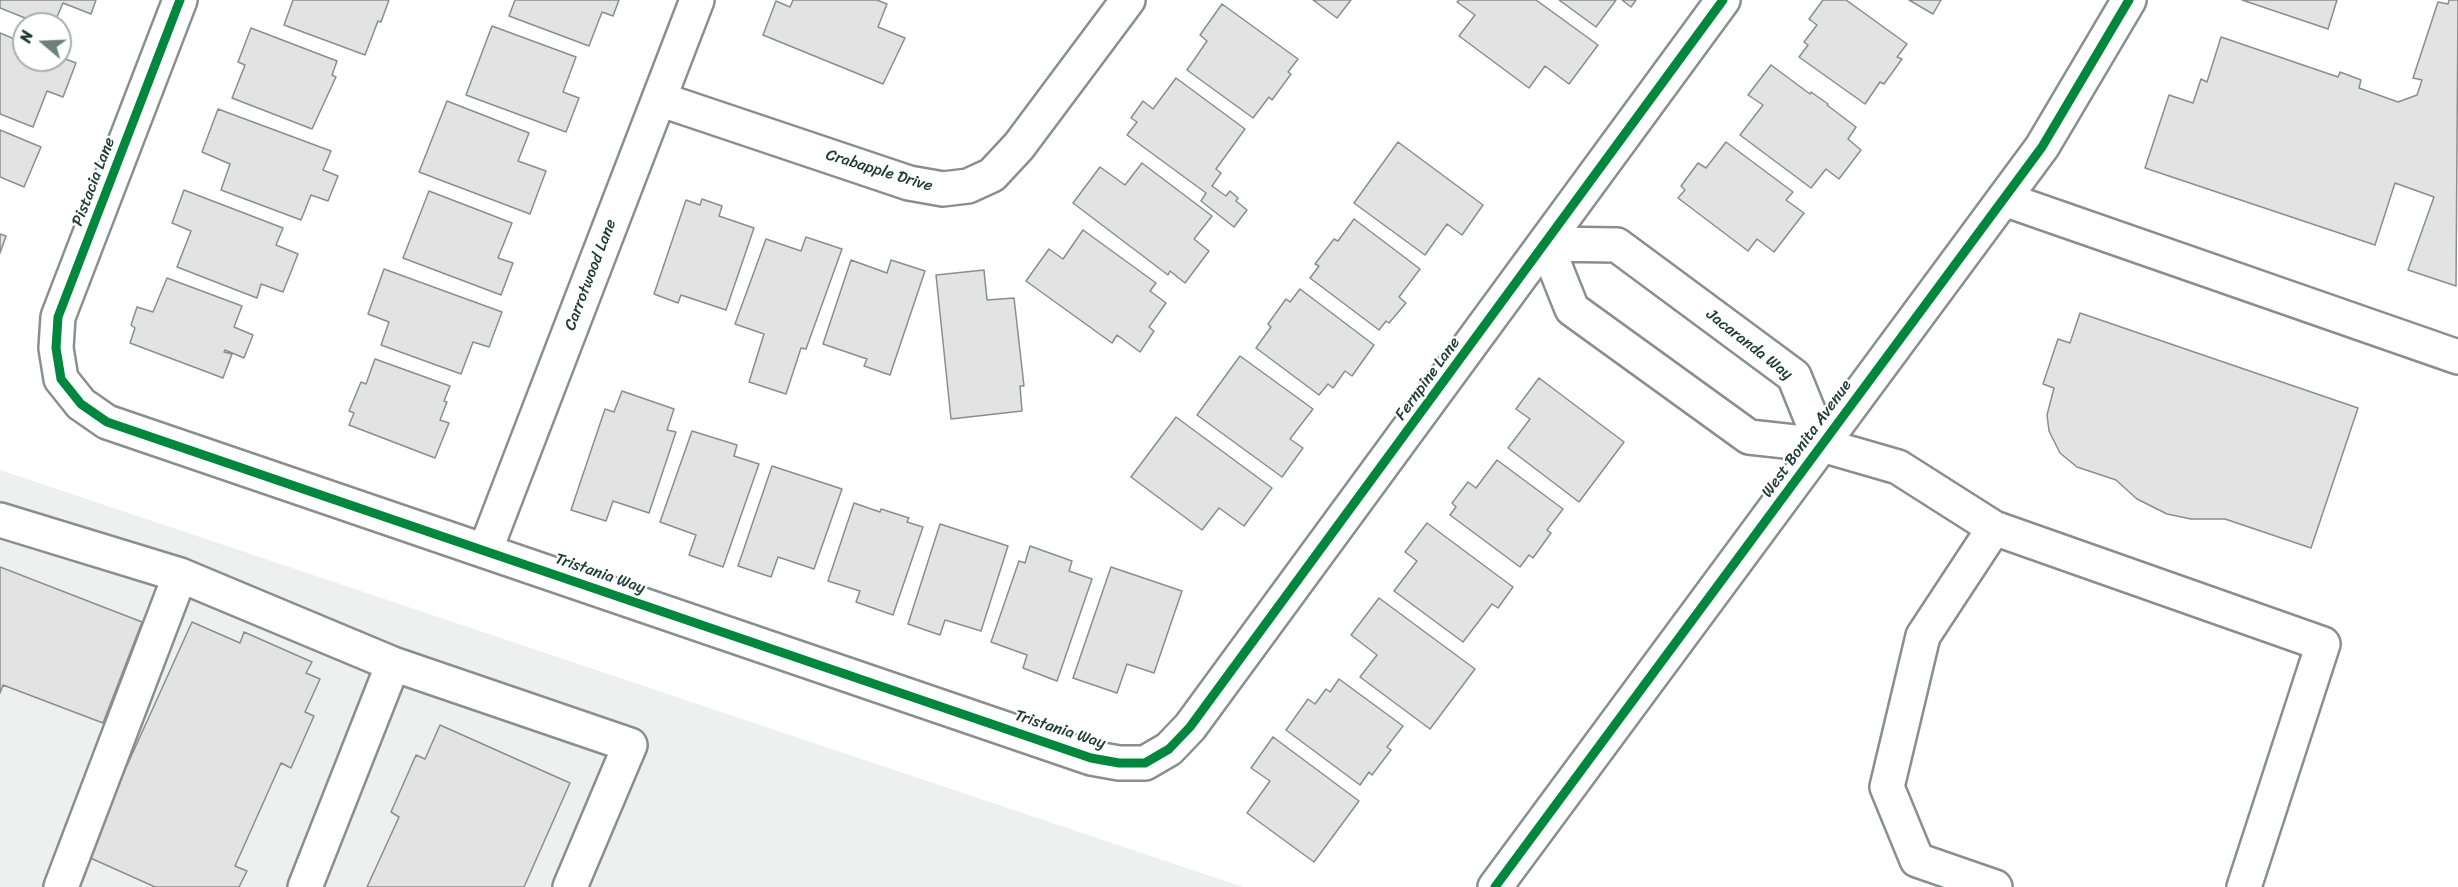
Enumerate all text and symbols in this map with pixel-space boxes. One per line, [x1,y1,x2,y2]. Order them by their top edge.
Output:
north arrow [12,12,72,72]
text: N [11,27,42,47]
street label: Pistacia Lane [68,135,120,229]
street label: Crabapple Drive [823,146,935,196]
street label: Carrotwood Lane [561,217,621,333]
street label: Jacaranda Way [1702,305,1796,385]
street label: Fernpine Lane [1392,334,1464,424]
street label: West Bonita Avenue [1758,376,1856,502]
street label: Tristania Way [552,550,648,598]
street label: Tristania Way [1012,706,1108,754]

